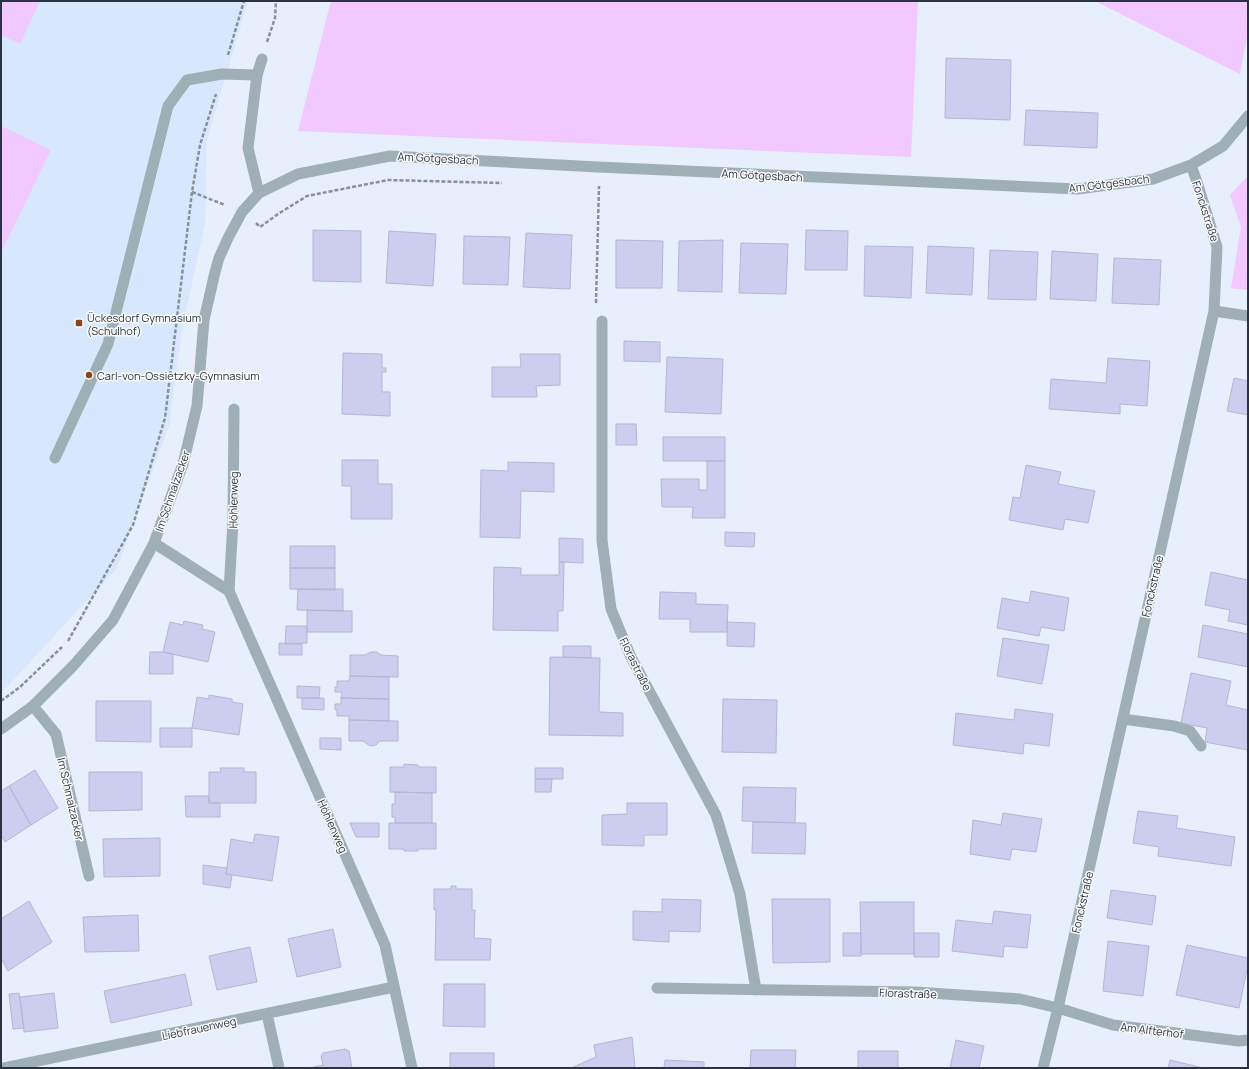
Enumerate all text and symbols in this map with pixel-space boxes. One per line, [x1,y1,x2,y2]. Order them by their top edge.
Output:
street label: Am Götgesbach [397,148,479,168]
street label: Am Götgesbach [721,165,803,185]
street label: Am Götgesbach [1068,171,1150,195]
street label: Fonckstraße [1189,179,1223,244]
place label: Ückesdorf Gymnasium (Schulhof) [87,310,201,338]
marker: Ückesdorf Gymnasium (Schulhof) [74,318,84,328]
place label: Carl-von-Ossietzky-Gymnasium [97,368,260,383]
marker: Carl-von-Ossietzky-Gymnasium [84,370,94,380]
street label: Im Schmalzacker [151,448,193,534]
street label: Höhlenweg [225,471,241,529]
street label: Fonckstraße [1138,553,1167,618]
street label: Florastraße [617,635,656,694]
street label: Im Schmalzacker [54,756,88,842]
street label: Höhlenweg [315,797,351,855]
street label: Fonckstraße [1068,869,1097,934]
street label: Florastraße [879,985,938,1002]
street label: Liebfrauenweg [161,1013,237,1043]
street label: Am Alfterhof [1120,1019,1184,1041]

